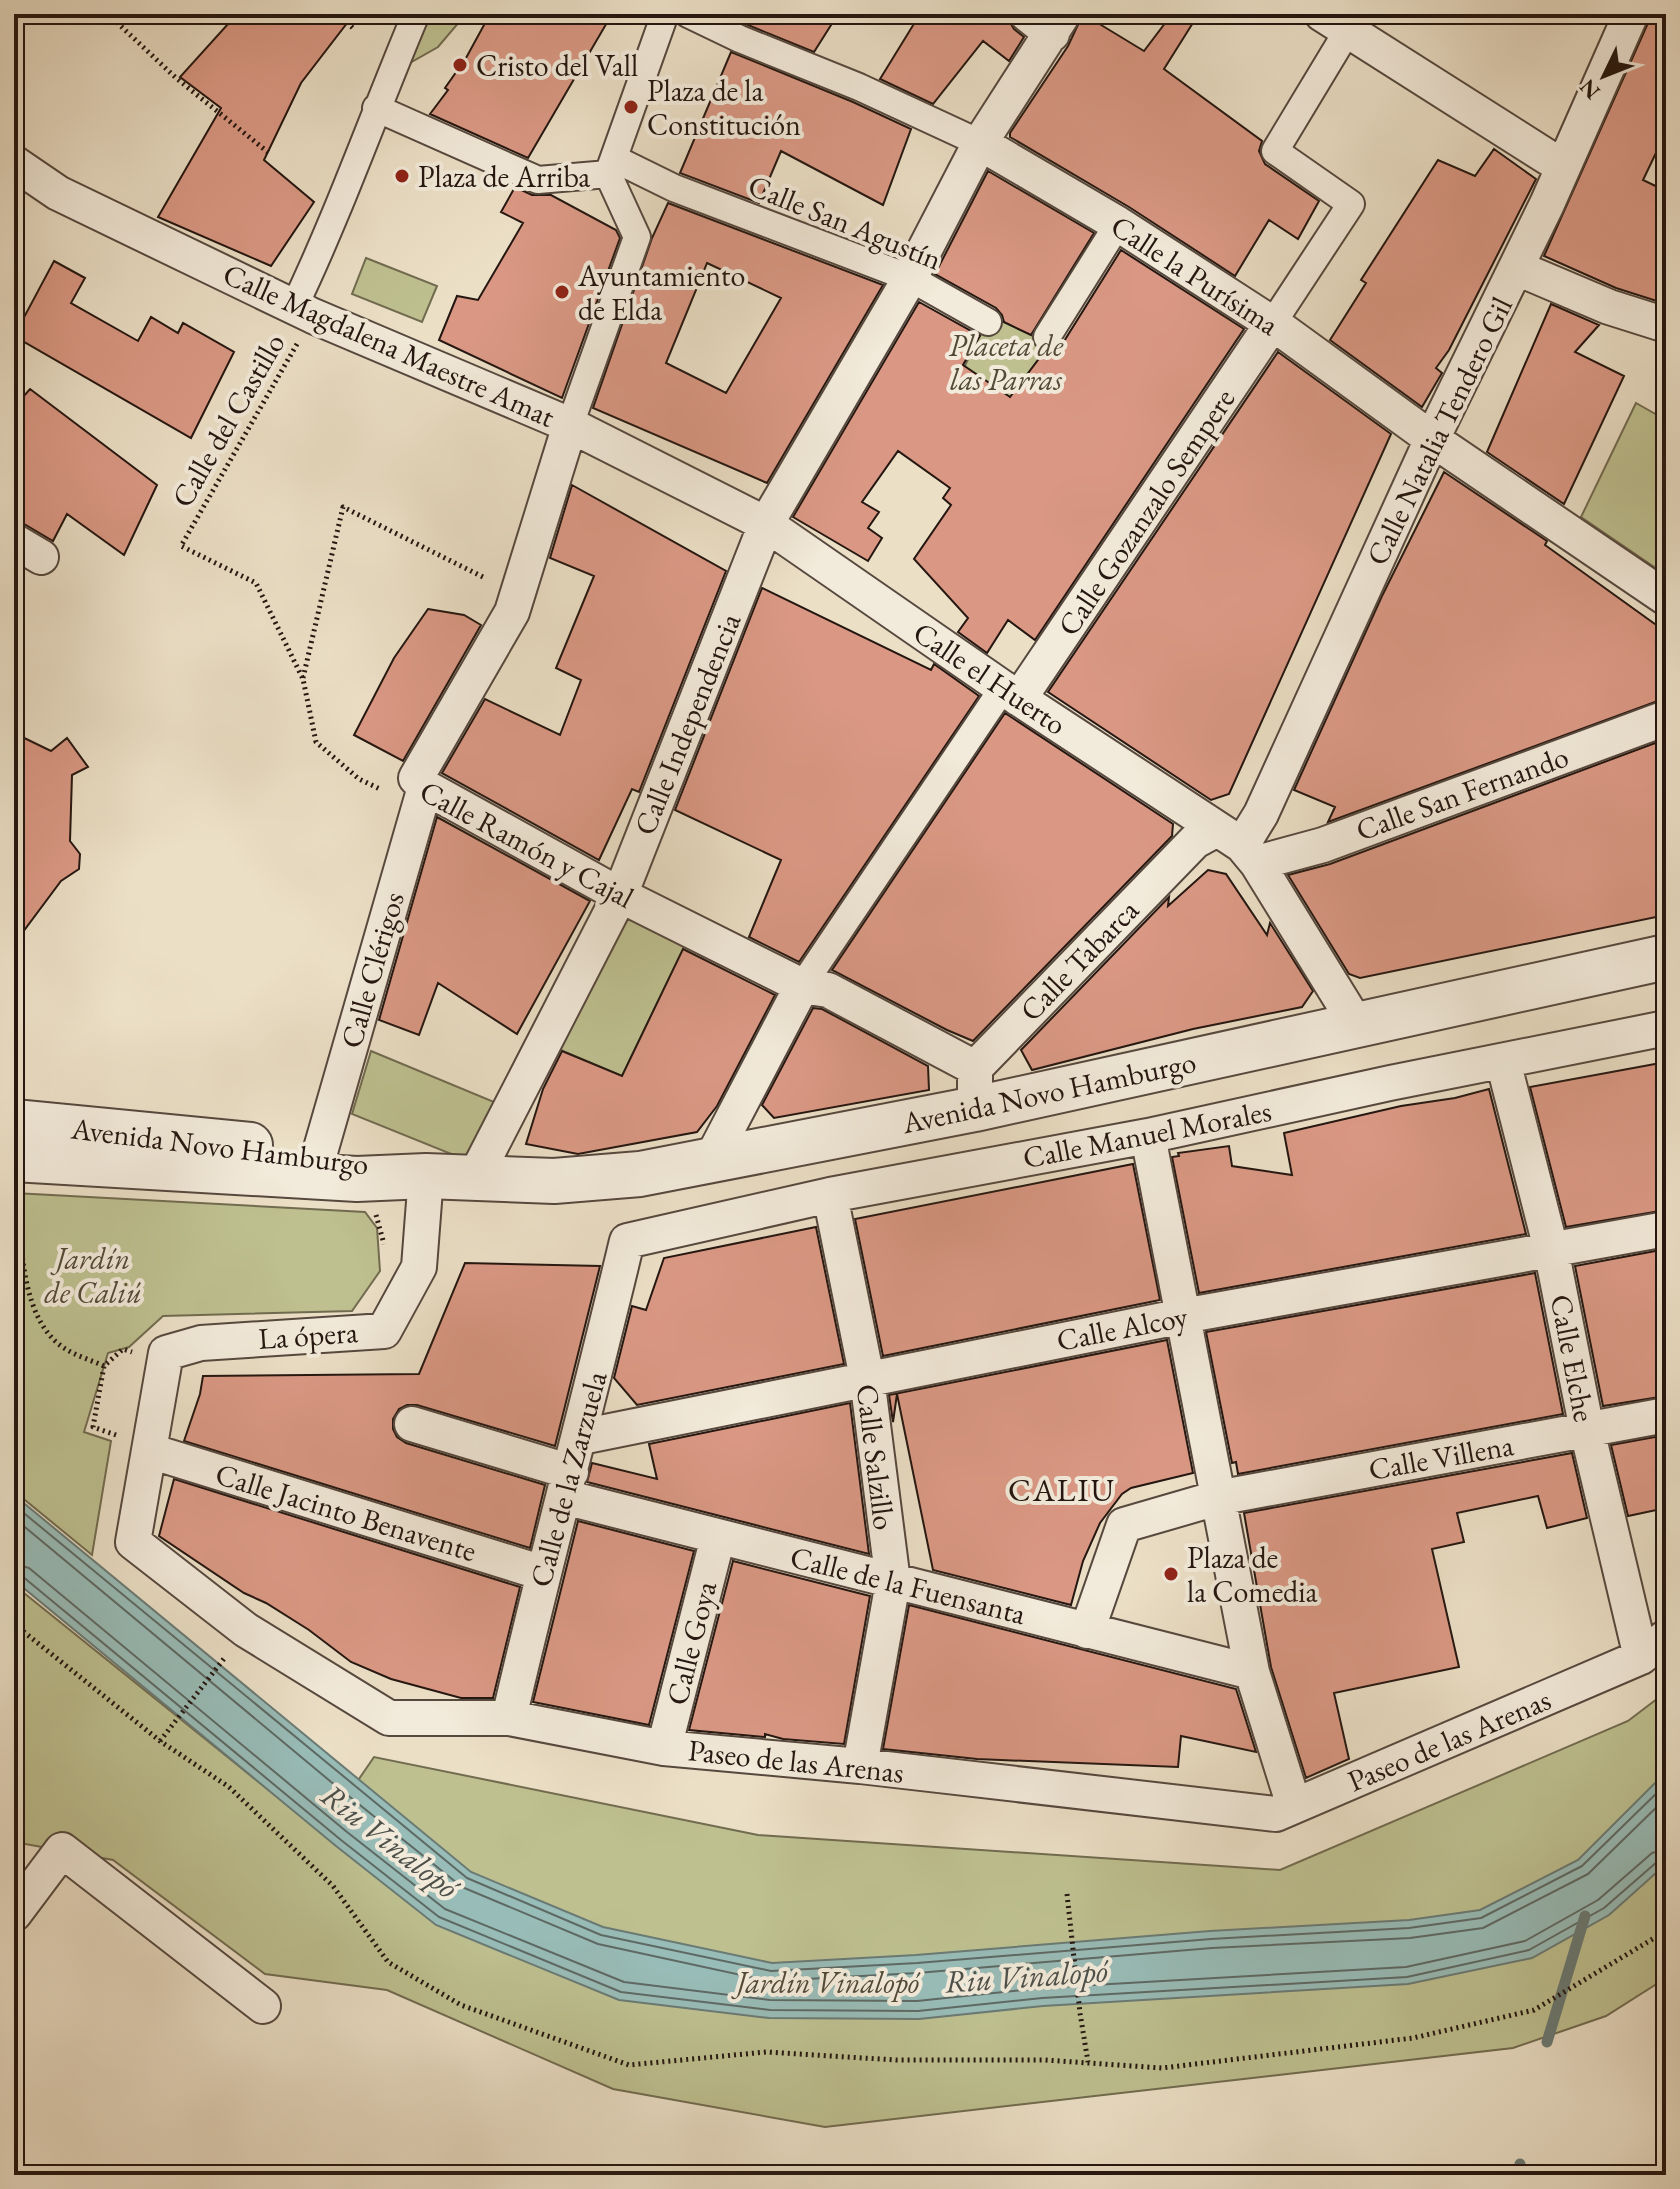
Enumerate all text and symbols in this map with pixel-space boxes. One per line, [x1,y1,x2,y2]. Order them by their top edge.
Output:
north arrow [1564,36,1644,116]
place label: Cristo del Vall [476,46,638,85]
marker: Cristo del Vall [451,56,469,74]
place label: Plaza de la Constitución [647,71,801,144]
text: N [1573,73,1606,106]
marker: Plaza de la Constitución [622,98,640,116]
place label: Plaza de Arriba [418,157,590,196]
street label: Calle San Agustín [743,166,948,279]
marker: Plaza de Arriba [393,167,411,185]
street label: Calle la Purísima [1104,206,1286,344]
street label: Calle Magdalena Maestre Amat [217,254,561,436]
place label: Ayuntamiento de Elda [577,256,745,329]
marker: Ayuntamiento de Elda [553,283,571,301]
street label: Calle Natalia Tendero Gil [1357,290,1521,572]
street label: Calle del Castillo [163,326,293,514]
park label: Placeta de las Parras [949,326,1064,399]
street label: Calle Gozanzalo Sempere [1049,381,1243,643]
street label: Calle Independencia [625,607,749,841]
street label: Calle el Huerto [906,613,1074,743]
street label: Calle San Fernando [1351,737,1573,849]
street label: Calle Ramón y Cajal [413,771,641,917]
street label: Calle Clérigos [331,887,413,1053]
street label: Calle Tabarca [1011,891,1147,1029]
street label: Avenida Novo Hamburgo [898,1042,1199,1142]
street label: Calle Manuel Morales [1020,1091,1274,1177]
street label: Avenida Novo Hamburgo [68,1108,371,1184]
park label: Jardín de Caliú [44,1239,142,1312]
street label: Calle Elche [1542,1291,1604,1425]
street label: Calle Alcoy [1053,1296,1191,1360]
street label: La ópera [257,1312,359,1358]
street label: Calle de la Zarzuela [521,1367,616,1591]
street label: Calle Salzillo [848,1382,904,1532]
street label: Calle Villena [1366,1425,1516,1489]
street label: Calle Jacinto Benavente [211,1454,481,1570]
district label: CALIU [1008,1469,1116,1511]
street label: Calle de la Fuensanta [786,1537,1030,1633]
place label: Plaza de la Comedia [1187,1538,1318,1611]
marker: Plaza de la Comedia [1162,1565,1180,1583]
street label: Calle Goya [657,1577,725,1709]
street label: Paseo de las Arenas [1342,1680,1556,1800]
street label: Paseo de las Arenas [686,1730,906,1792]
water label: Riu Vinalopó [313,1774,469,1909]
water label: Riu Vinalopó [943,1949,1111,2003]
park label: Jardín Vinalopó [731,1963,921,2002]

